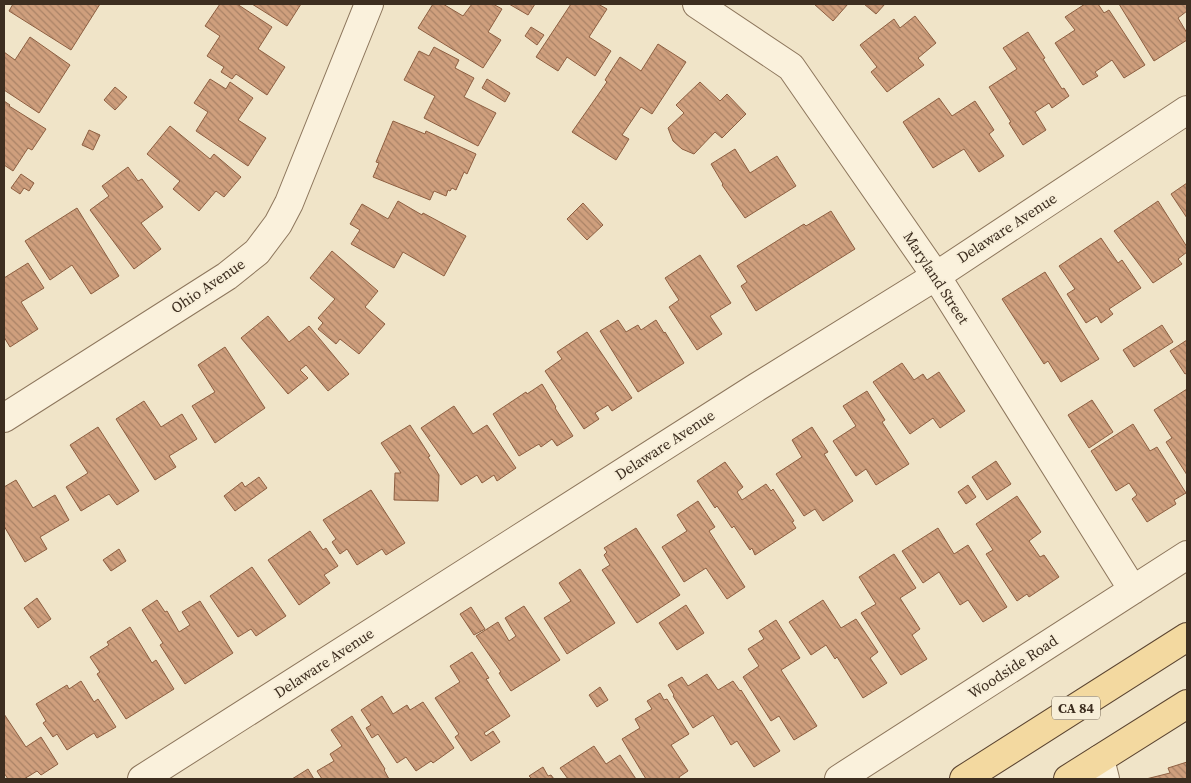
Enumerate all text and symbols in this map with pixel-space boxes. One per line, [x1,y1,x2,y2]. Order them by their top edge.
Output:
street label: Delaware Avenue [953,187,1061,268]
street label: Maryland Street [899,227,974,328]
street label: Ohio Avenue [167,253,249,318]
street label: Delaware Avenue [611,404,719,485]
street label: Delaware Avenue [270,622,378,703]
street label: Woodside Road [964,629,1062,703]
road number: CA 84 [1052,696,1100,720]

